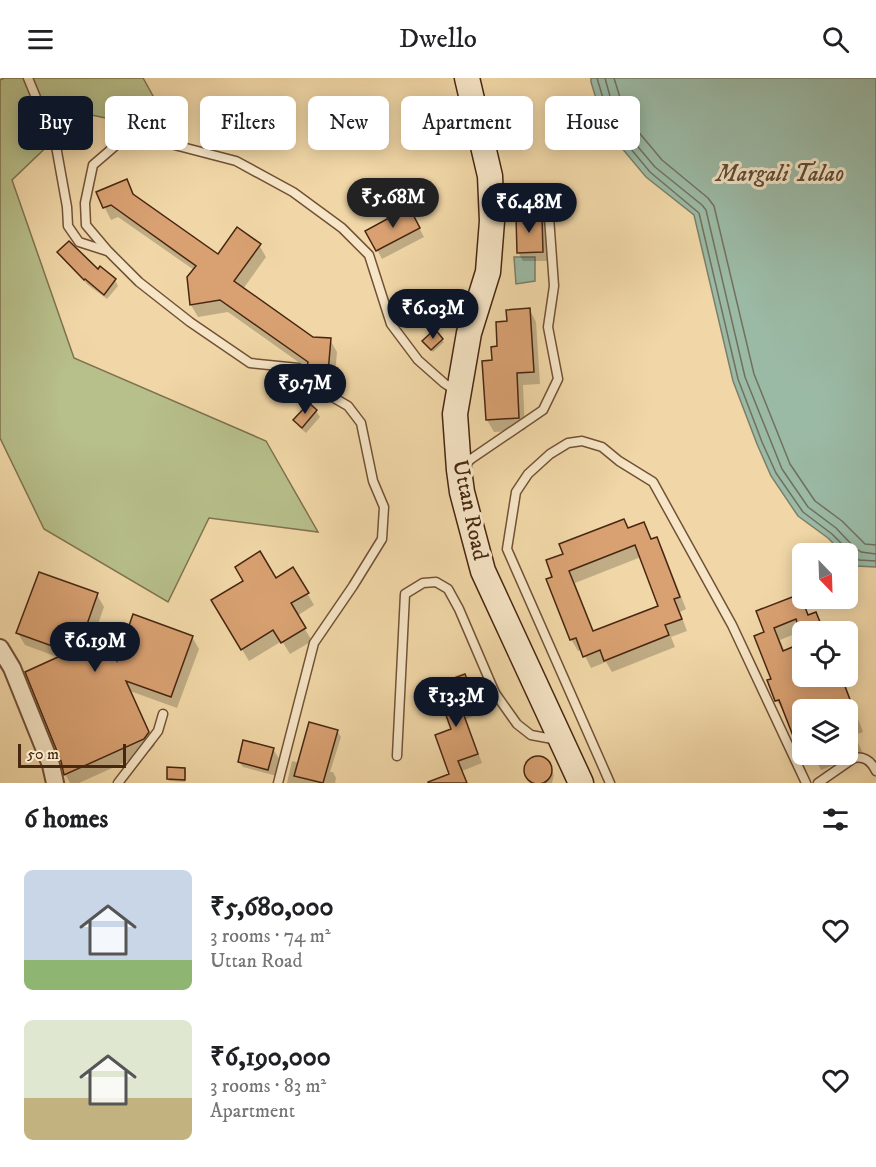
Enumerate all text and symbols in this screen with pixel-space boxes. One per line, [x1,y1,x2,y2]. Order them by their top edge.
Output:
text: Dwello [399,22,477,56]
icon: menu [24,23,57,56]
icon: search [819,23,852,56]
chip: Buy [18,96,93,150]
chip: Rent [105,96,188,150]
chip: Filters [200,96,296,150]
chip: New [308,96,389,150]
chip: Apartment [401,96,533,150]
chip: House [545,96,640,150]
water label: Margali Talao [714,159,844,189]
pin: ₹5.68M [344,178,442,229]
pin: ₹6.48M [480,183,578,234]
text: ₹5.68M [361,185,425,210]
text: ₹6.48M [496,190,562,215]
pin: ₹6.03M [384,289,482,340]
text: ₹6.03M [401,296,465,321]
pin: ₹9.7M [263,364,347,415]
text: ₹9.7M [278,371,332,396]
street label: Uttan Road [446,457,494,563]
north arrow [792,543,858,609]
map controls [792,543,858,765]
button: locate [792,621,858,687]
pin: ₹6.19M [46,622,144,673]
text: ₹6.19M [64,629,126,654]
pin: ₹13.3M [407,677,505,728]
text: ₹13.3M [428,684,484,709]
button: layers [792,699,858,765]
scale bar [18,741,126,768]
text: 50 m [27,744,59,764]
text: 6 homes [24,803,108,836]
icon: filters [819,803,852,836]
text: ₹5,680,000 [210,891,334,924]
icon: home [72,894,144,966]
icon: heart [819,914,852,947]
text: 3 rooms · 74 m² [210,924,331,949]
text: Uttan Road [210,949,303,974]
text: ₹6,190,000 [210,1041,331,1074]
icon: home [72,1044,144,1116]
icon: heart [819,1064,852,1097]
text: 3 rooms · 83 m² [210,1074,326,1099]
text: Apartment [210,1099,295,1124]

